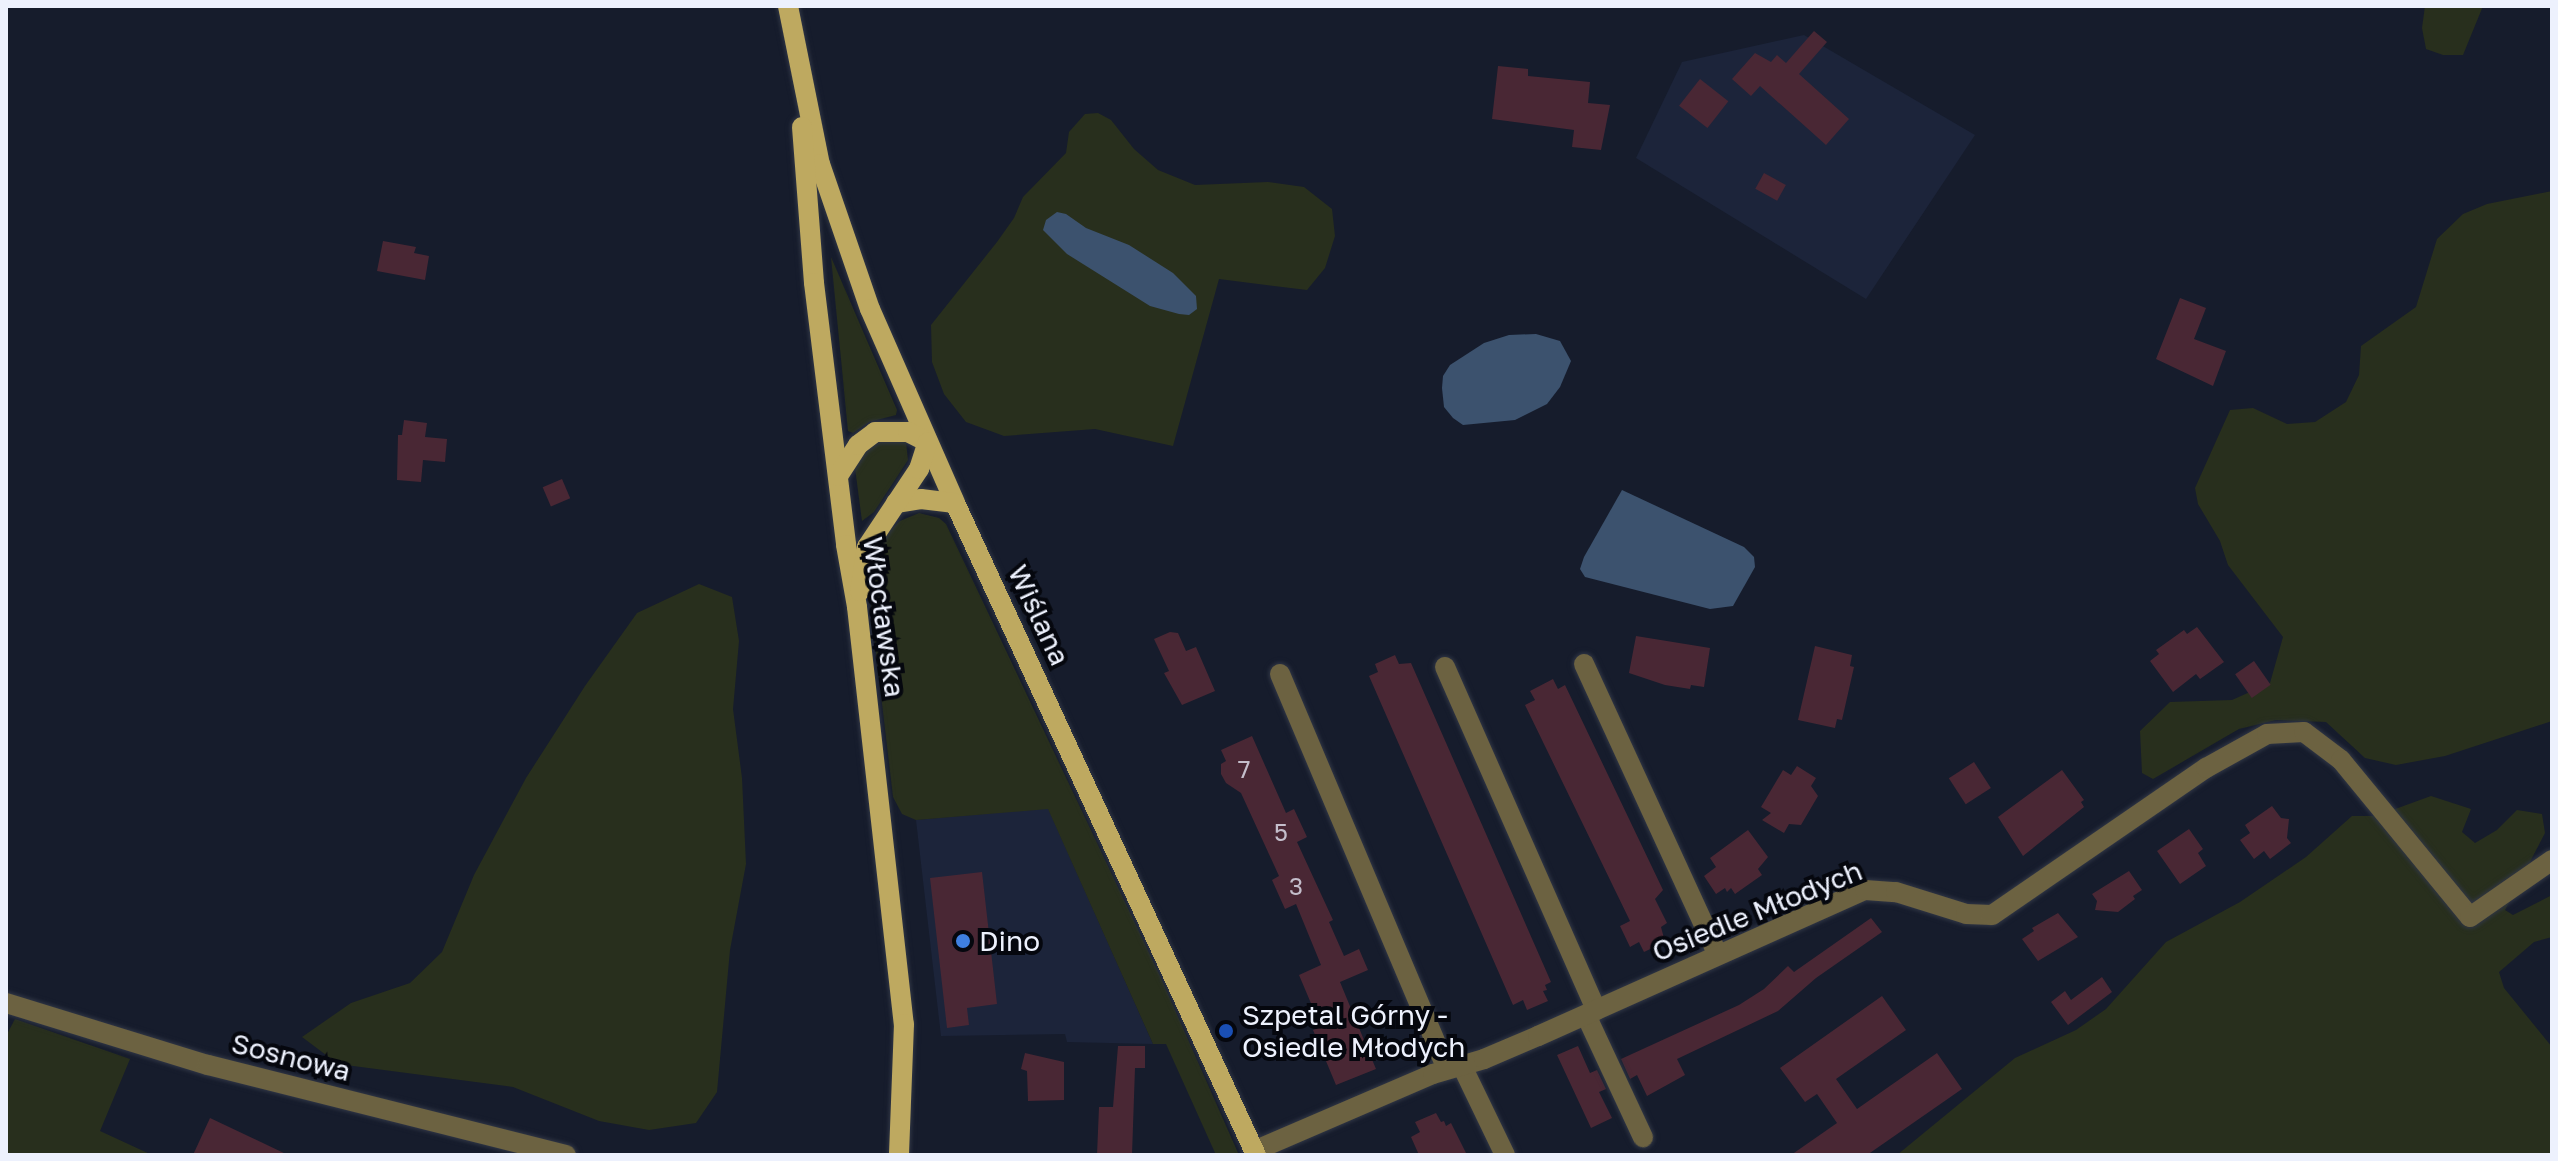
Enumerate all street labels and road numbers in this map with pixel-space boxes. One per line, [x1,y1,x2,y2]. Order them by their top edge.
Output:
street label: Włocławska [856,535,912,699]
street label: Wiślana [1001,559,1077,671]
street label: Osiedle Młodych [1647,854,1867,968]
street label: Sosnowa [228,1026,354,1088]

